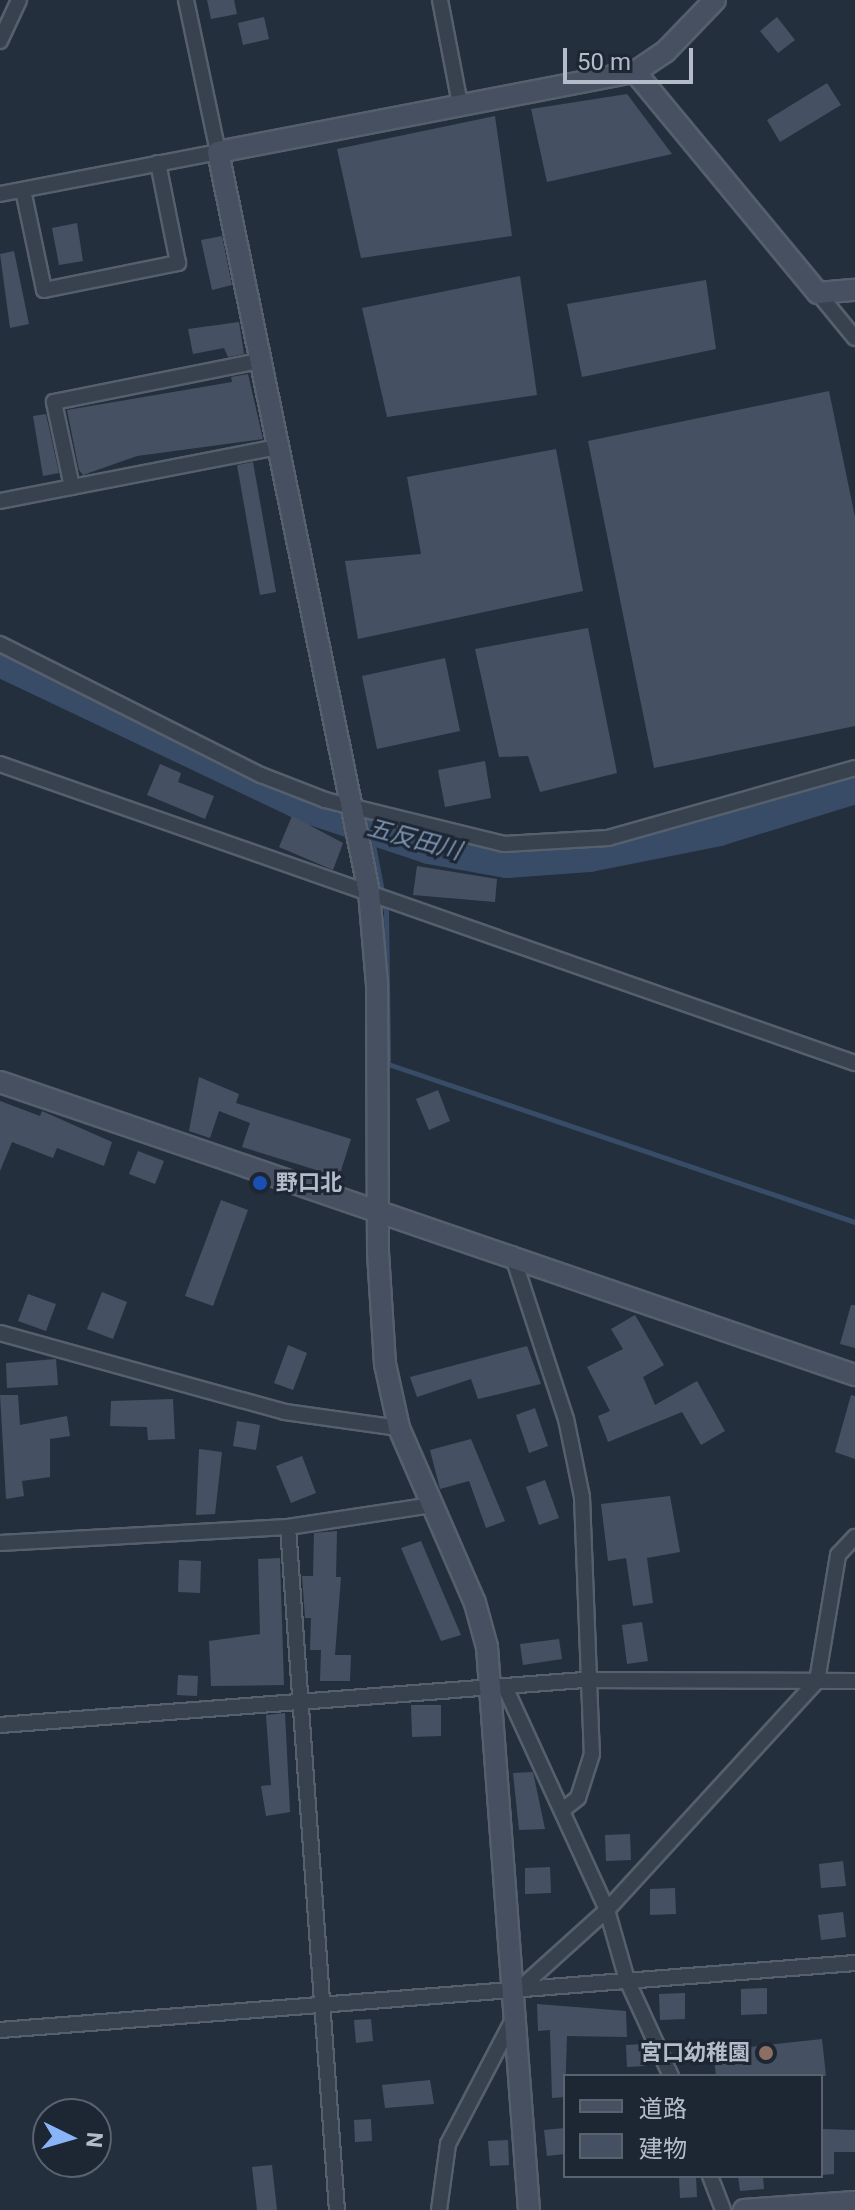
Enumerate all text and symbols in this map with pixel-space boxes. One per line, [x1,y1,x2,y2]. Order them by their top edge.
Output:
scale bar [567,32,697,82]
text: 50 m [577,48,631,76]
water label: 五反田川 [364,814,464,866]
place label: 野口北 [276,1170,342,1196]
marker: 野口北 [251,1174,269,1192]
place label: 宮口幼稚園 [640,2040,750,2066]
marker: 宮口幼稚園 [757,2044,775,2062]
legend [563,2074,823,2178]
text: 道路 [639,2095,687,2123]
north arrow [32,2098,112,2178]
text: N [81,2131,108,2149]
text: 建物 [639,2135,687,2163]

